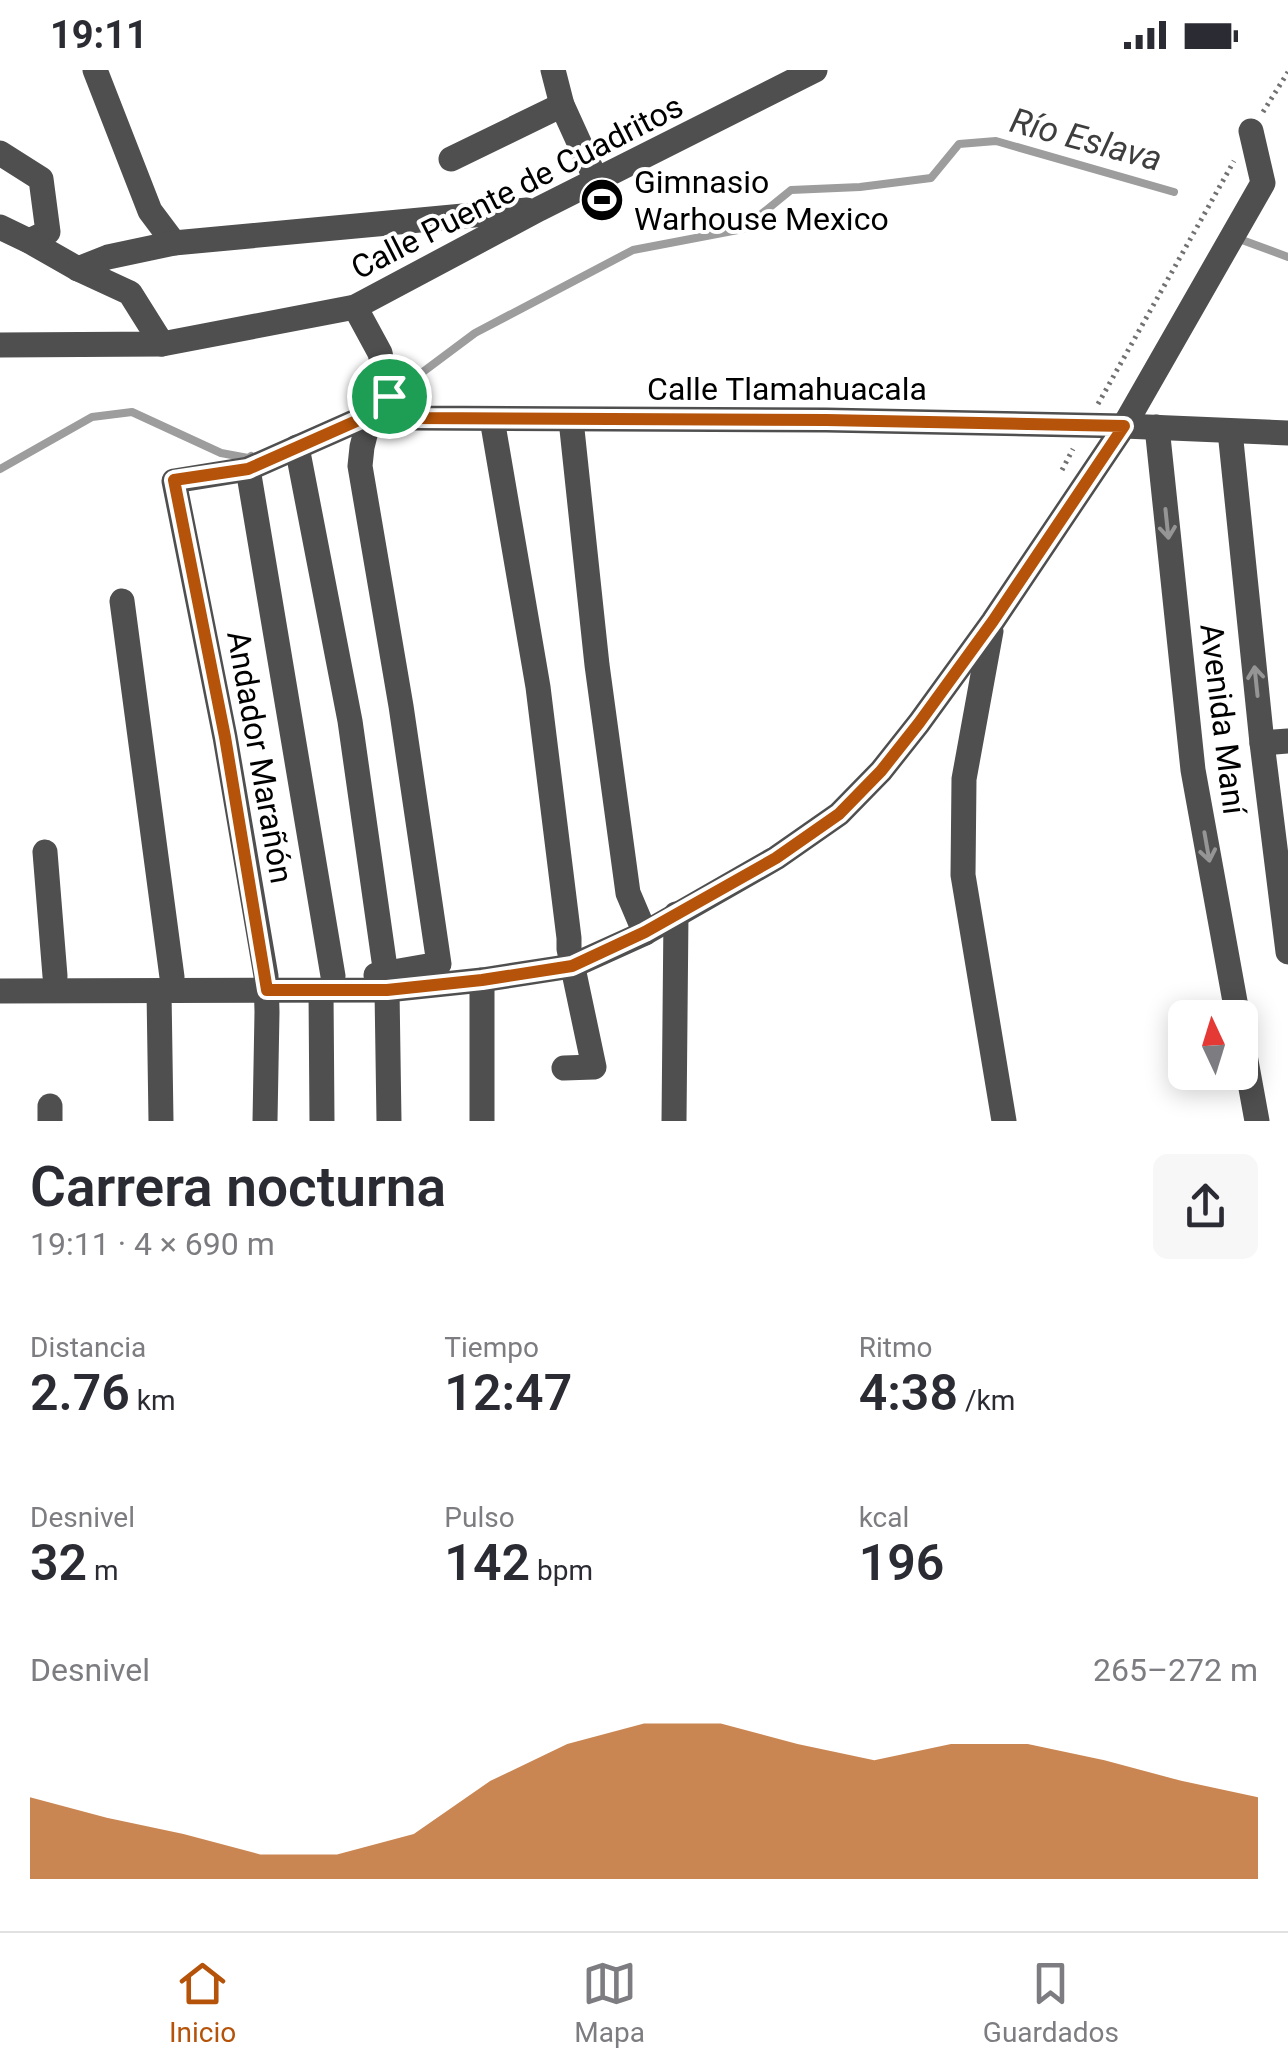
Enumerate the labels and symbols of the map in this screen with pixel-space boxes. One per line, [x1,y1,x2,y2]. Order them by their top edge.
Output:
street label: Calle Puente de Cuadritos [345,87,689,287]
water label: Río Eslava [1006,100,1166,180]
place label: Gimnasio Warhouse Mexico [634,163,889,238]
sports icon: Gimnasio Warhouse Mexico [579,177,625,223]
pin [347,354,432,439]
street label: Calle Tlamahuacala [647,370,927,408]
one-way arrow [1158,508,1177,540]
street label: Avenida Maní [1192,621,1254,818]
street label: Andador Marañón [219,628,301,886]
one-way arrow [1246,665,1265,698]
one-way arrow [1198,830,1217,862]
north arrow [1168,1000,1258,1090]

